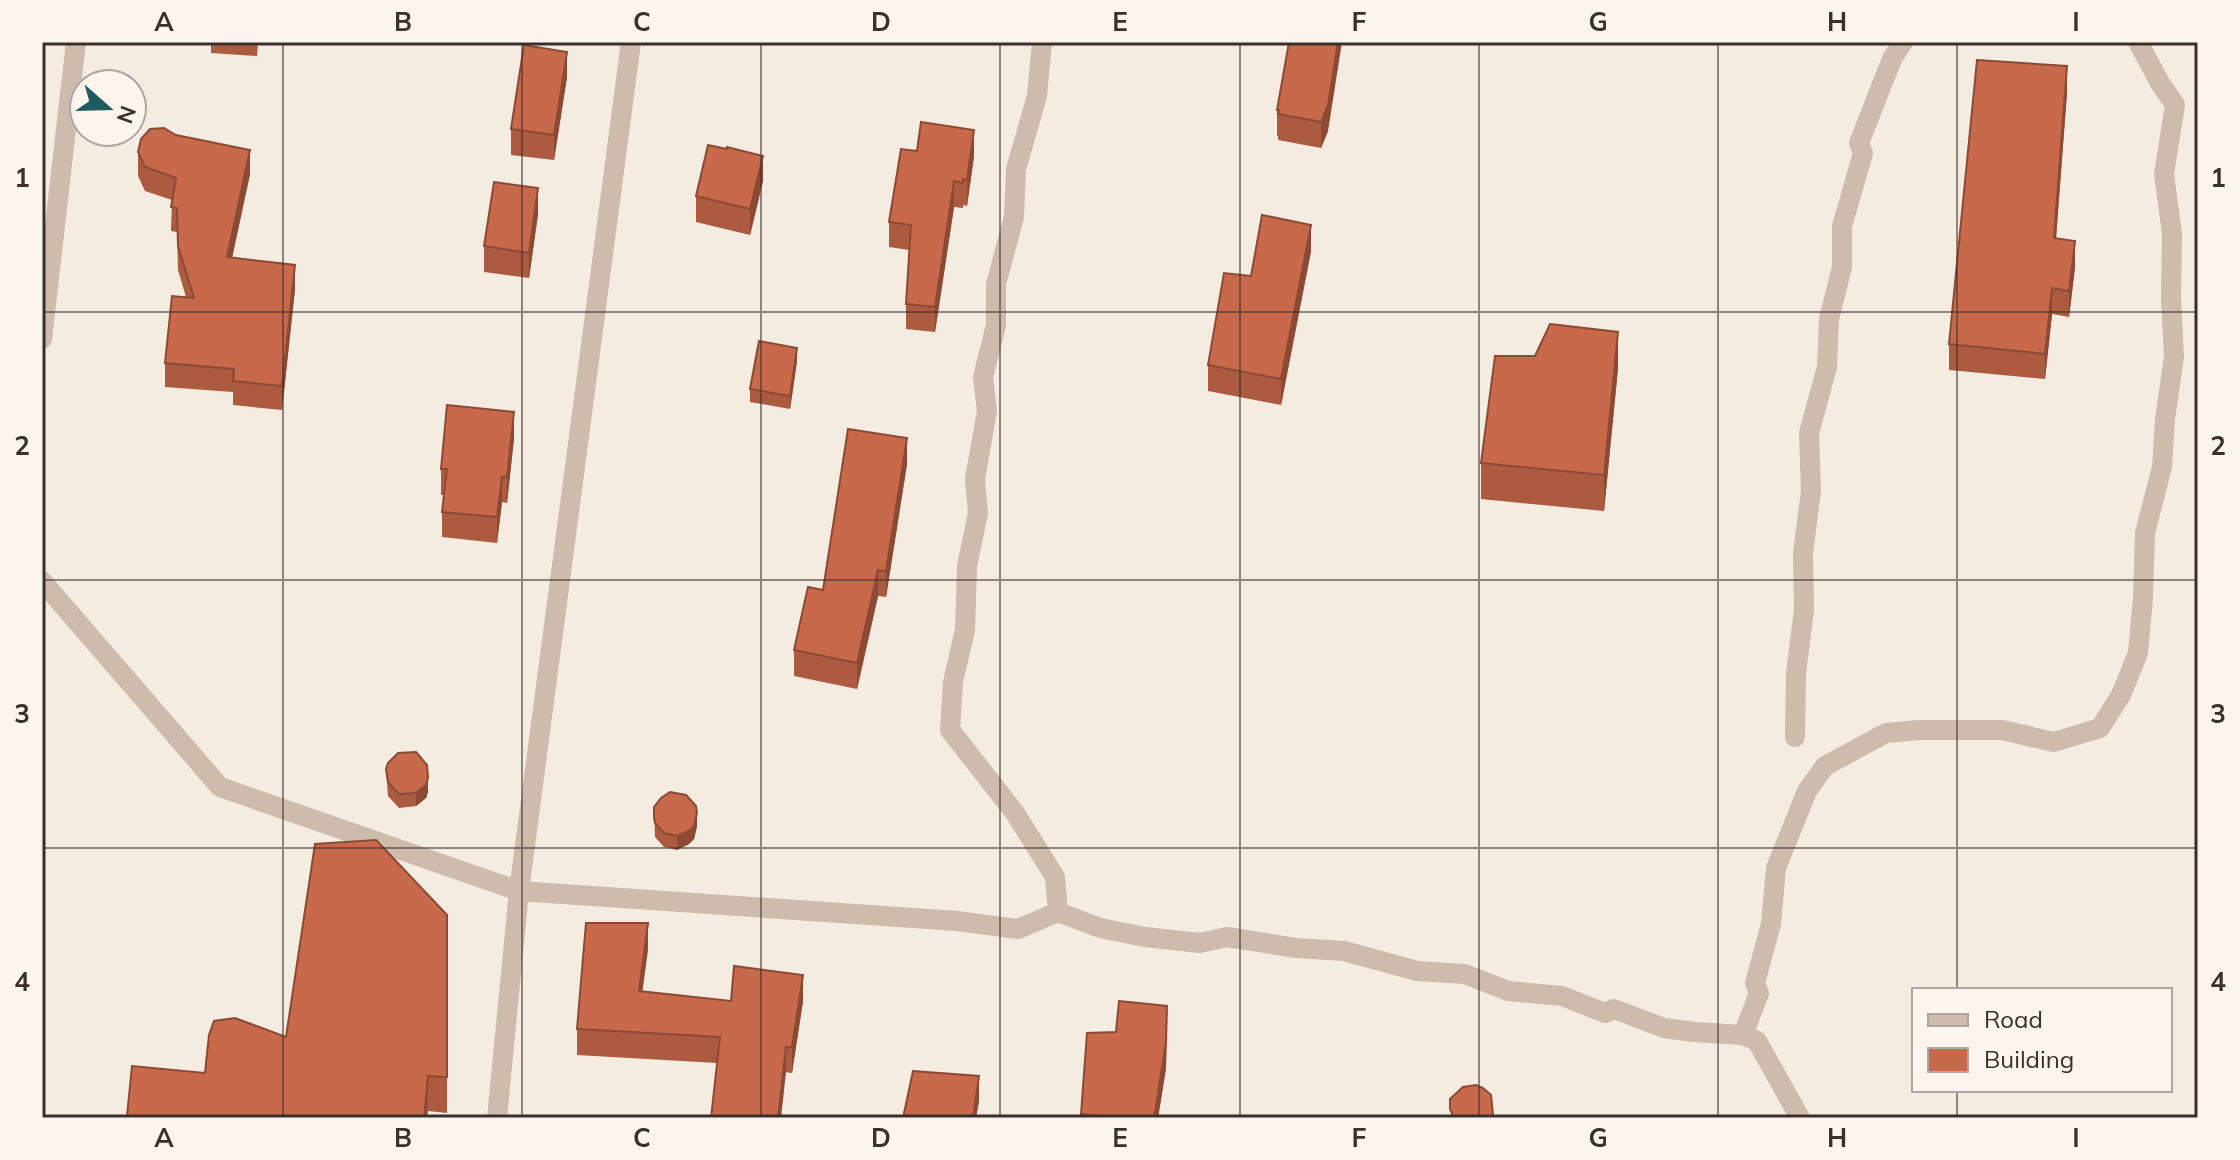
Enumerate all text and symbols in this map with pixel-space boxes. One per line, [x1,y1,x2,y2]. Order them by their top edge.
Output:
text: A [154,5,174,38]
text: B [394,5,412,38]
text: C [633,5,651,38]
text: D [871,5,891,38]
text: E [1112,5,1128,38]
text: F [1352,5,1367,38]
text: G [1588,5,1608,38]
text: H [1827,5,1847,38]
text: I [2072,5,2080,38]
north arrow [68,68,148,148]
text: N [111,102,143,127]
text: 1 [14,161,30,194]
text: 1 [2210,161,2226,194]
text: 2 [14,429,30,462]
text: 2 [2210,429,2226,462]
text: 3 [14,697,30,730]
text: 3 [2210,697,2226,730]
text: 4 [14,965,30,998]
text: 4 [2210,965,2226,998]
legend [1912,988,2172,1092]
text: Road [1984,1004,2043,1034]
text: Building [1984,1044,2074,1074]
text: A [154,1121,174,1154]
text: B [394,1121,412,1154]
text: C [633,1121,651,1154]
text: D [871,1121,891,1154]
text: E [1112,1121,1128,1154]
text: F [1352,1121,1367,1154]
text: G [1588,1121,1608,1154]
text: H [1827,1121,1847,1154]
text: I [2072,1121,2080,1154]

